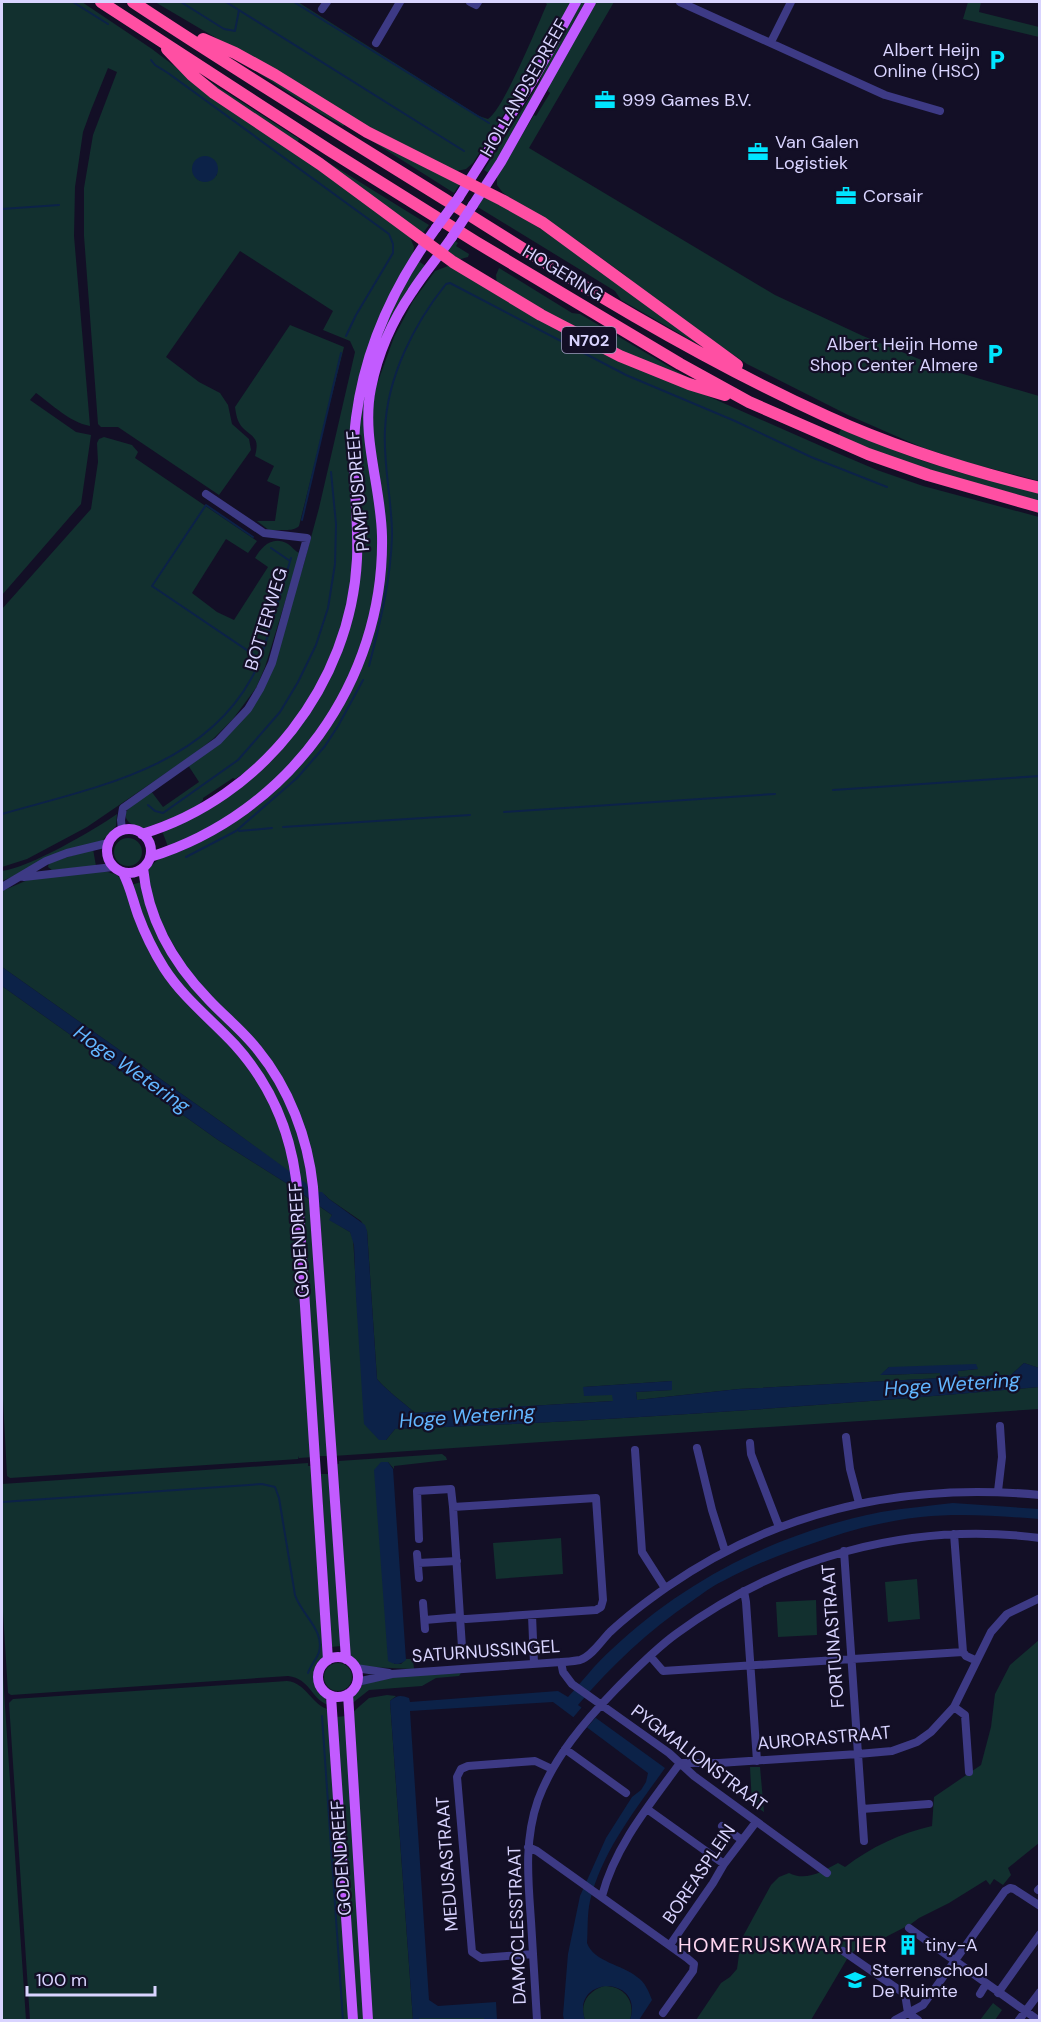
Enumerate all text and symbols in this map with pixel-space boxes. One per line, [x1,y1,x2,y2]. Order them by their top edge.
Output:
street label: HOLLANDSEDREEF [475,14,573,161]
place label: Albert Heijn Online (HSC) [874,38,980,83]
parking icon: Albert Heijn Online (HSC) [985,48,1009,72]
office icon: 999 Games B.V. [593,88,617,112]
place label: 999 Games B.V. [622,88,751,112]
place label: Van Galen Logistiek [775,130,859,175]
office icon: Van Galen Logistiek [746,140,770,164]
office icon: Corsair [834,184,858,208]
place label: Corsair [863,184,923,208]
street label: HOGERING [518,239,608,307]
road number: N702 [562,327,616,353]
place label: Albert Heijn Home Shop Center Almere [810,332,978,377]
parking icon: Albert Heijn Home Shop Center Almere [983,342,1007,366]
street label: PAMPUSDREEF [341,429,375,553]
street label: BOTTERWEG [239,565,293,673]
water label: Hoge Wetering [69,1019,196,1119]
street label: GODENDREEF [283,1181,315,1299]
water label: Hoge Wetering [883,1366,1022,1402]
water label: Hoge Wetering [398,1398,537,1434]
street label: FORTUNASTRAAT [816,1563,850,1709]
street label: SATURNUSSINGEL [411,1634,561,1668]
street label: PYGMALIONSTRAAT [626,1699,772,1817]
street label: AURORASTRAAT [756,1720,892,1756]
street label: MEDUSASTRAAT [430,1796,464,1932]
street label: GODENDREEF [325,1799,357,1917]
street label: BOREASPLEIN [657,1820,741,1928]
street label: DAMOCLESSTRAAT [502,1845,532,2005]
district label: HOMERUSKWARTIER [678,1932,888,1958]
building icon: tiny-A [896,1933,920,1957]
place label: tiny-A [925,1933,978,1957]
place label: Sterrenschool De Ruimte [872,1958,988,2003]
scale bar [27,1959,154,1997]
text: 100 m [36,1968,87,1992]
school or university icon: Sterrenschool De Ruimte [843,1968,867,1992]

